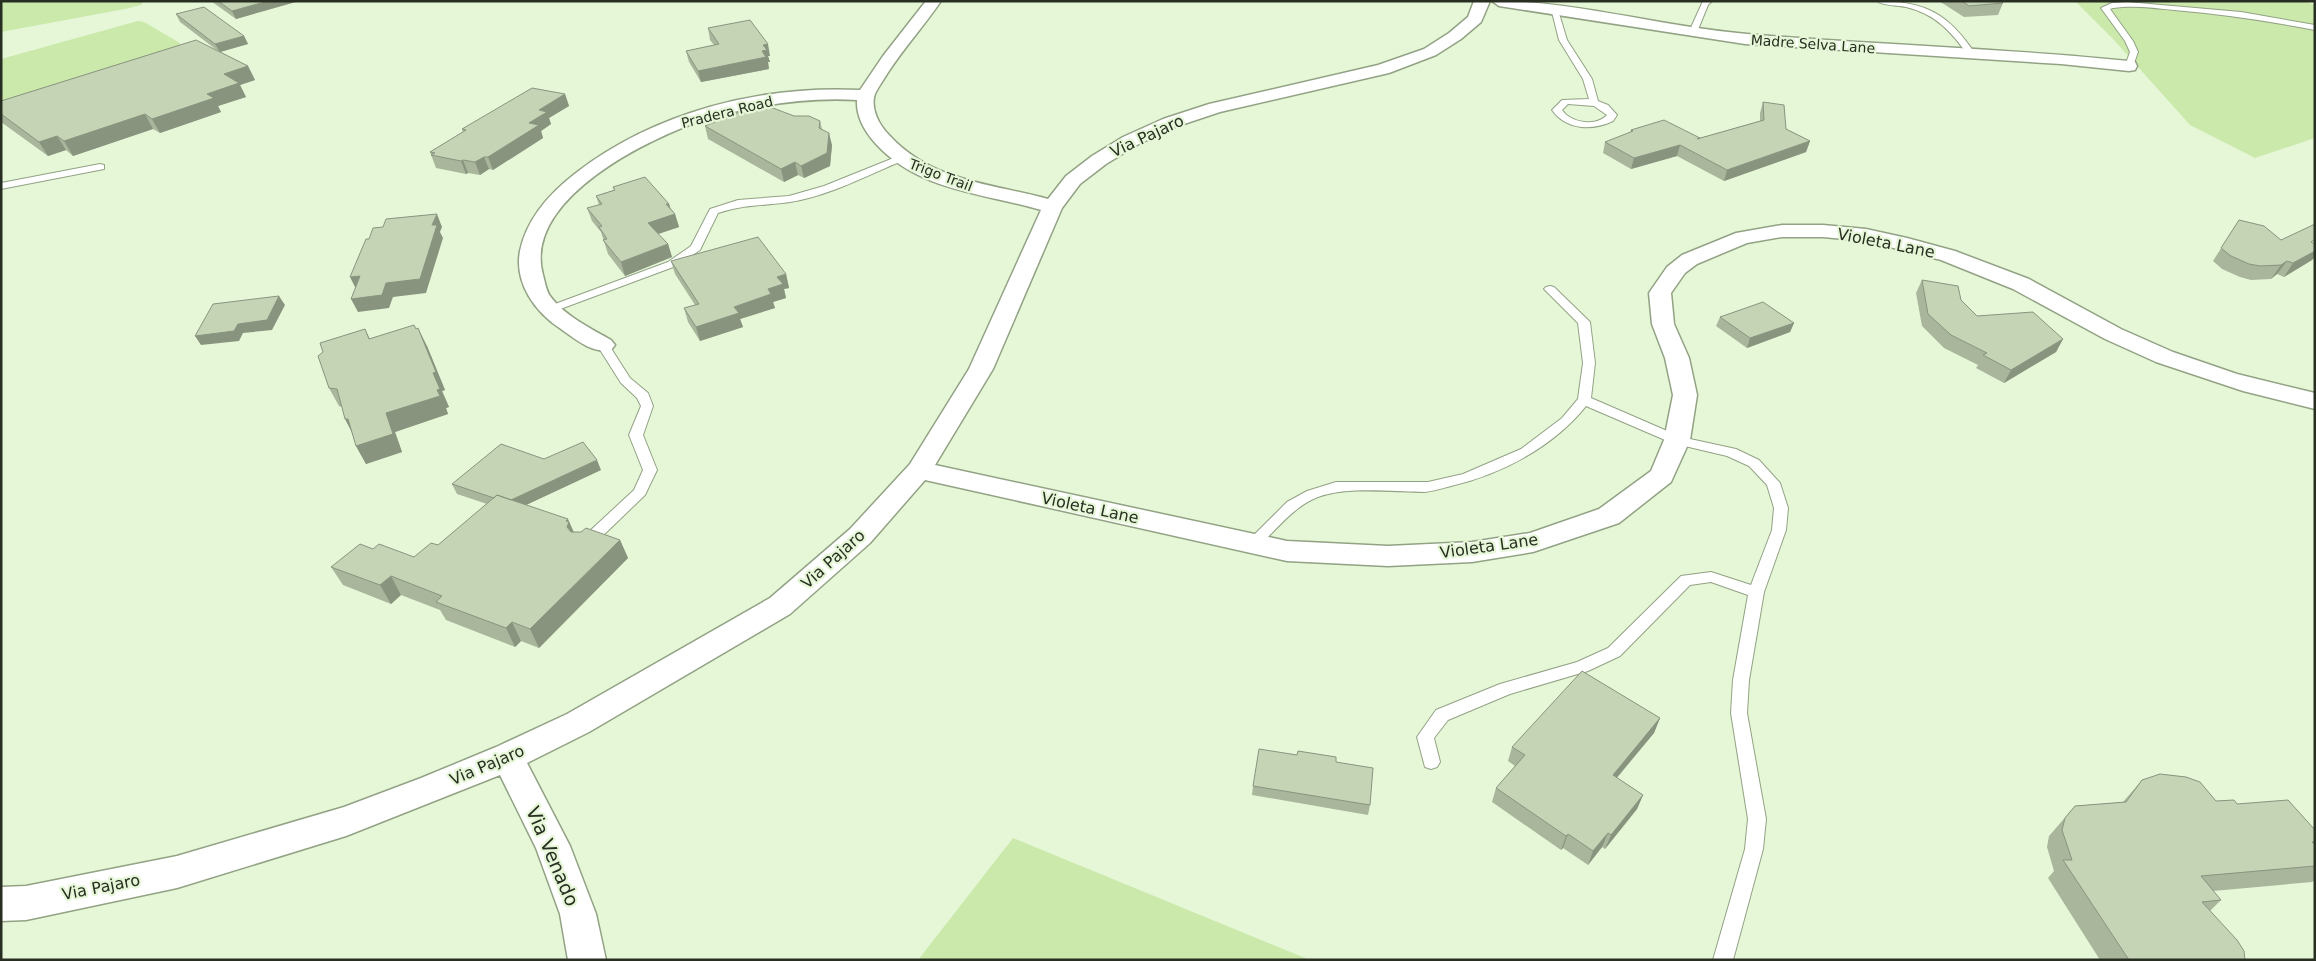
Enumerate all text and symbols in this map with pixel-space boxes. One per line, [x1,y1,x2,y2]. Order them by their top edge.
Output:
street label: Madre Selva Lane [1750,32,1876,56]
street label: Pradera Road [679,93,775,131]
street label: Via Pajaro [1107,111,1187,161]
street label: Trigo Trail [906,155,975,194]
street label: Violeta Lane [1836,224,1936,262]
street label: Violeta Lane [1040,488,1140,528]
street label: Via Pajaro [797,526,869,592]
street label: Violeta Lane [1439,530,1539,562]
street label: Via Pajaro [447,741,527,789]
street label: Via Venado [522,803,584,909]
street label: Via Pajaro [60,870,142,904]

